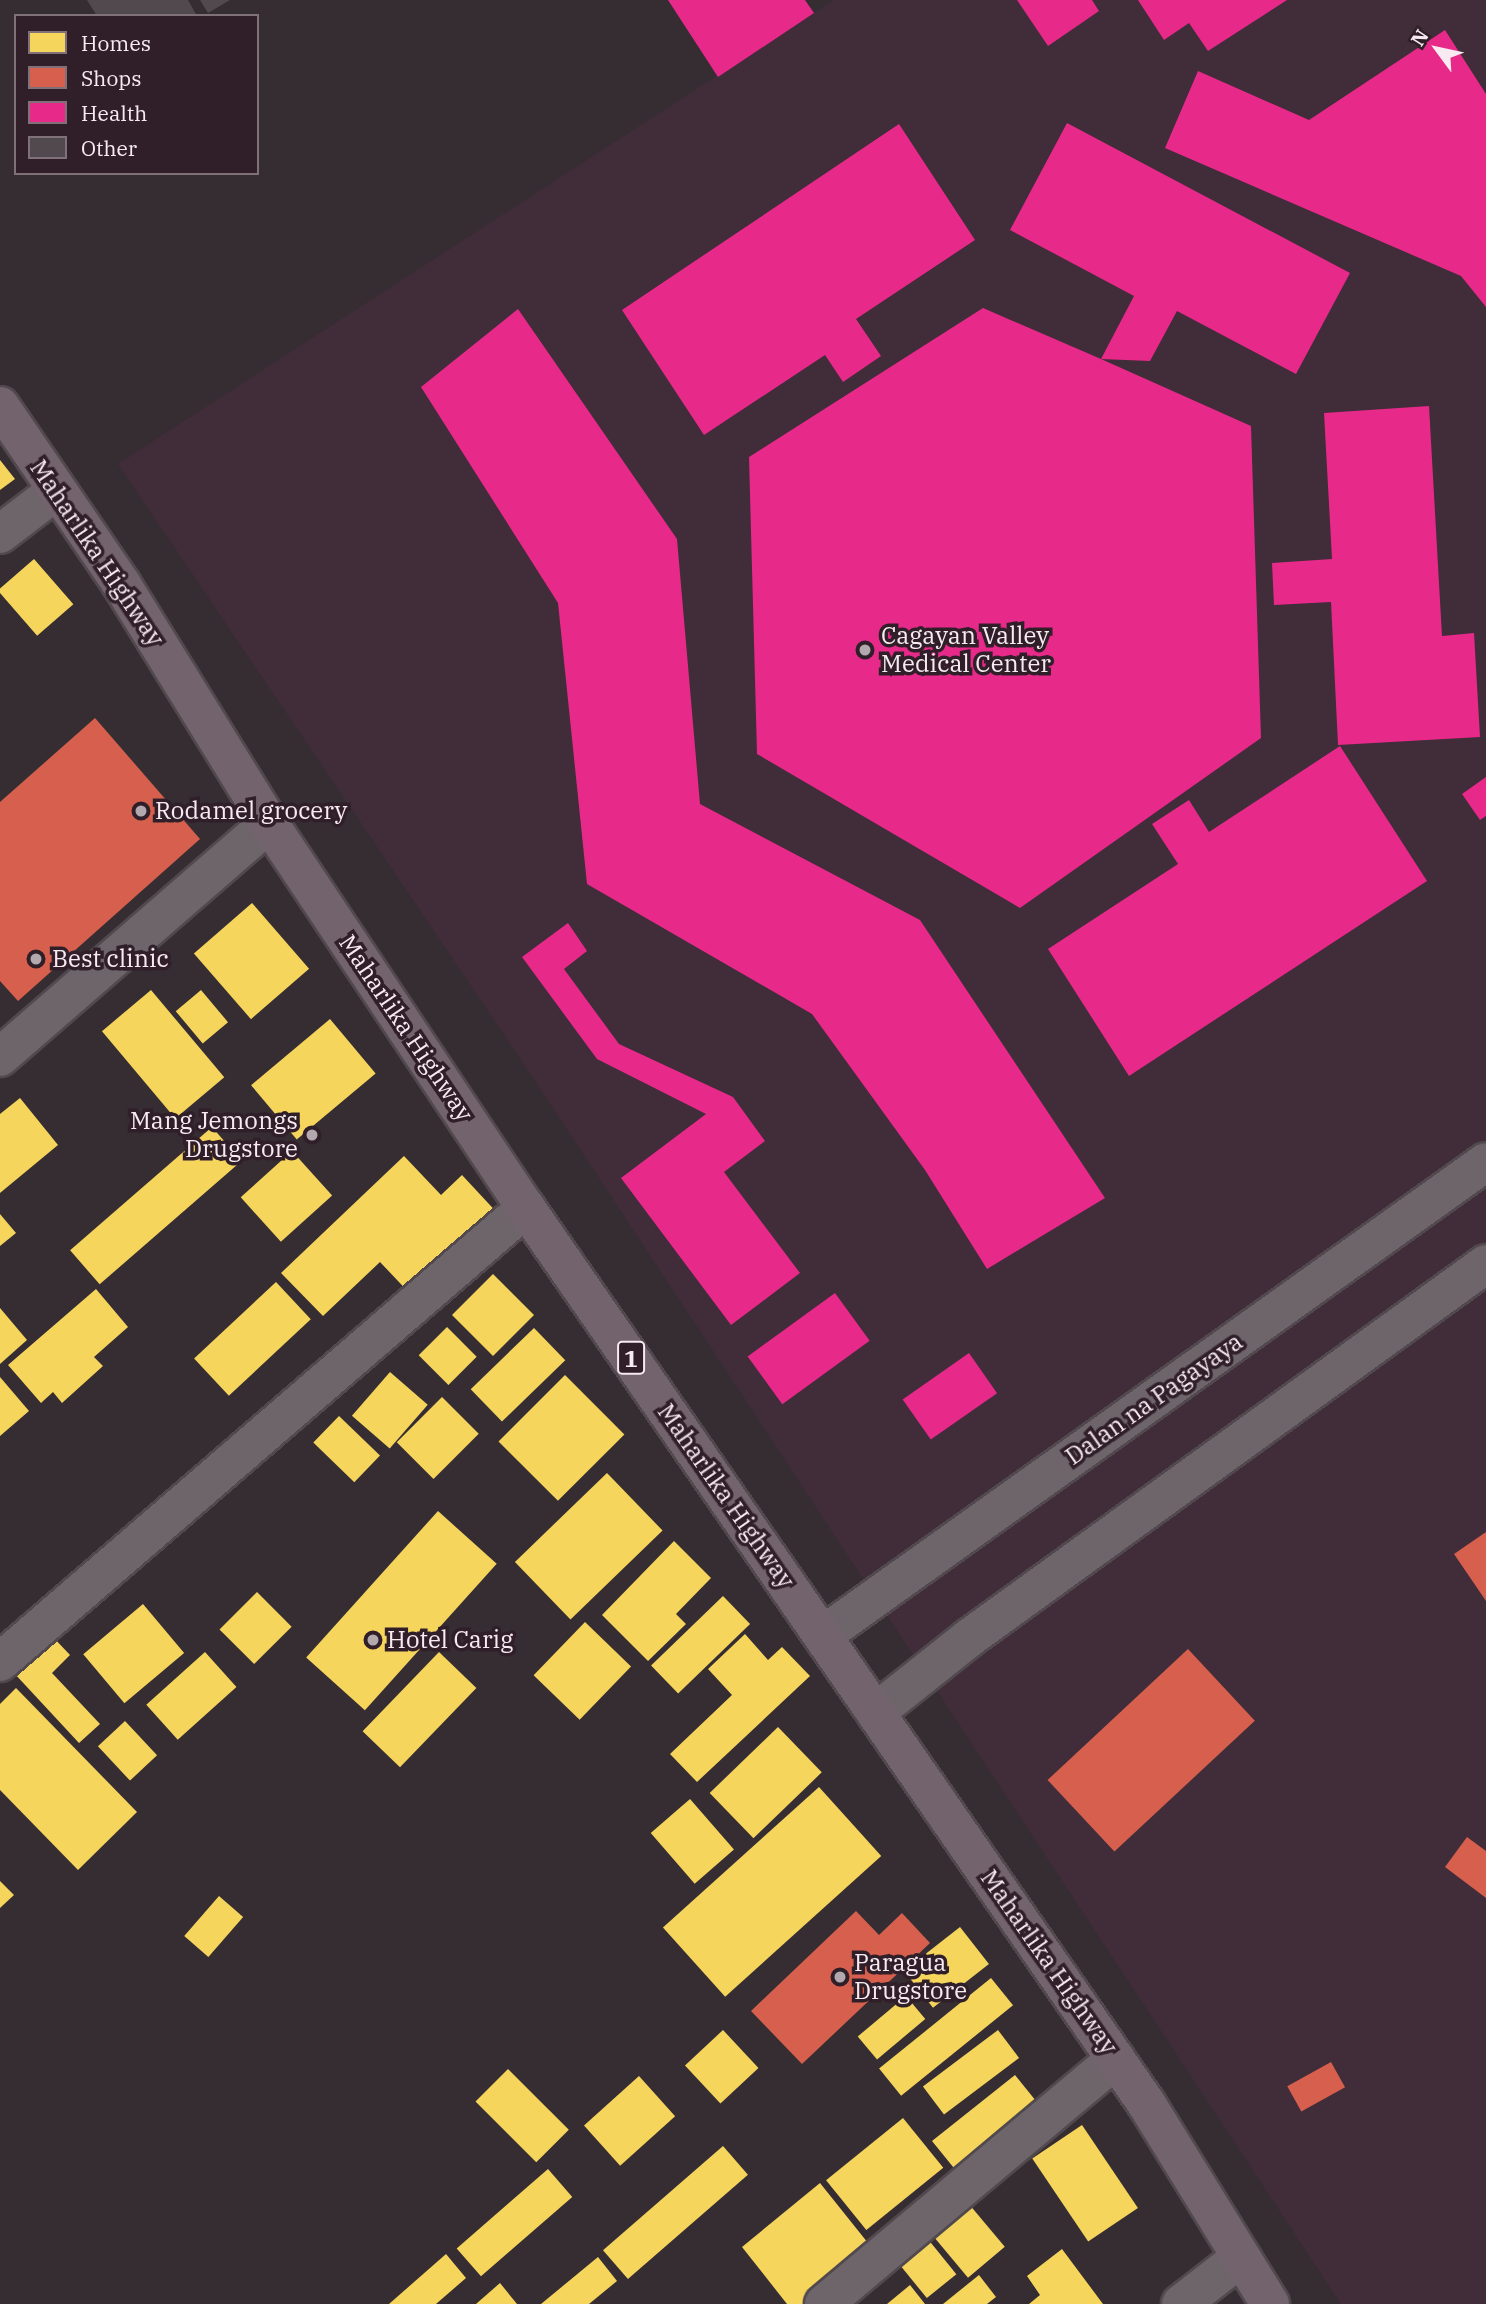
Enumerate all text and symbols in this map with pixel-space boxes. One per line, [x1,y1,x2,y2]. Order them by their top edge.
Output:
legend [14,14,259,175]
north arrow [1402,14,1472,84]
text: N [1405,25,1434,50]
text: Homes [81,29,151,57]
text: Shops [81,64,141,92]
text: Health [81,99,147,127]
text: Other [81,134,137,162]
street label: Maharlika Highway [24,454,170,652]
place label: Cagayan Valley Medical Center [881,622,1051,678]
marker: Cagayan Valley Medical Center [855,640,875,660]
place label: Rodamel grocery [155,797,347,825]
marker: Rodamel grocery [133,803,149,819]
street label: Maharlika Highway [333,929,479,1127]
place label: Best clinic [52,945,169,973]
marker: Best clinic [26,949,46,969]
place label: Mang Jemongs Drugstore [130,1107,298,1163]
marker: Mang Jemongs Drugstore [304,1127,320,1143]
street label: Dalan na Pagayaya [1060,1327,1248,1471]
road number: 1 [617,1338,645,1378]
street label: Maharlika Highway [652,1398,800,1594]
place label: Hotel Carig [387,1626,513,1654]
marker: Hotel Carig [365,1632,381,1648]
street label: Maharlika Highway [975,1864,1123,2060]
place label: Paragua Drugstore [854,1949,967,2005]
marker: Paragua Drugstore [832,1969,848,1985]

